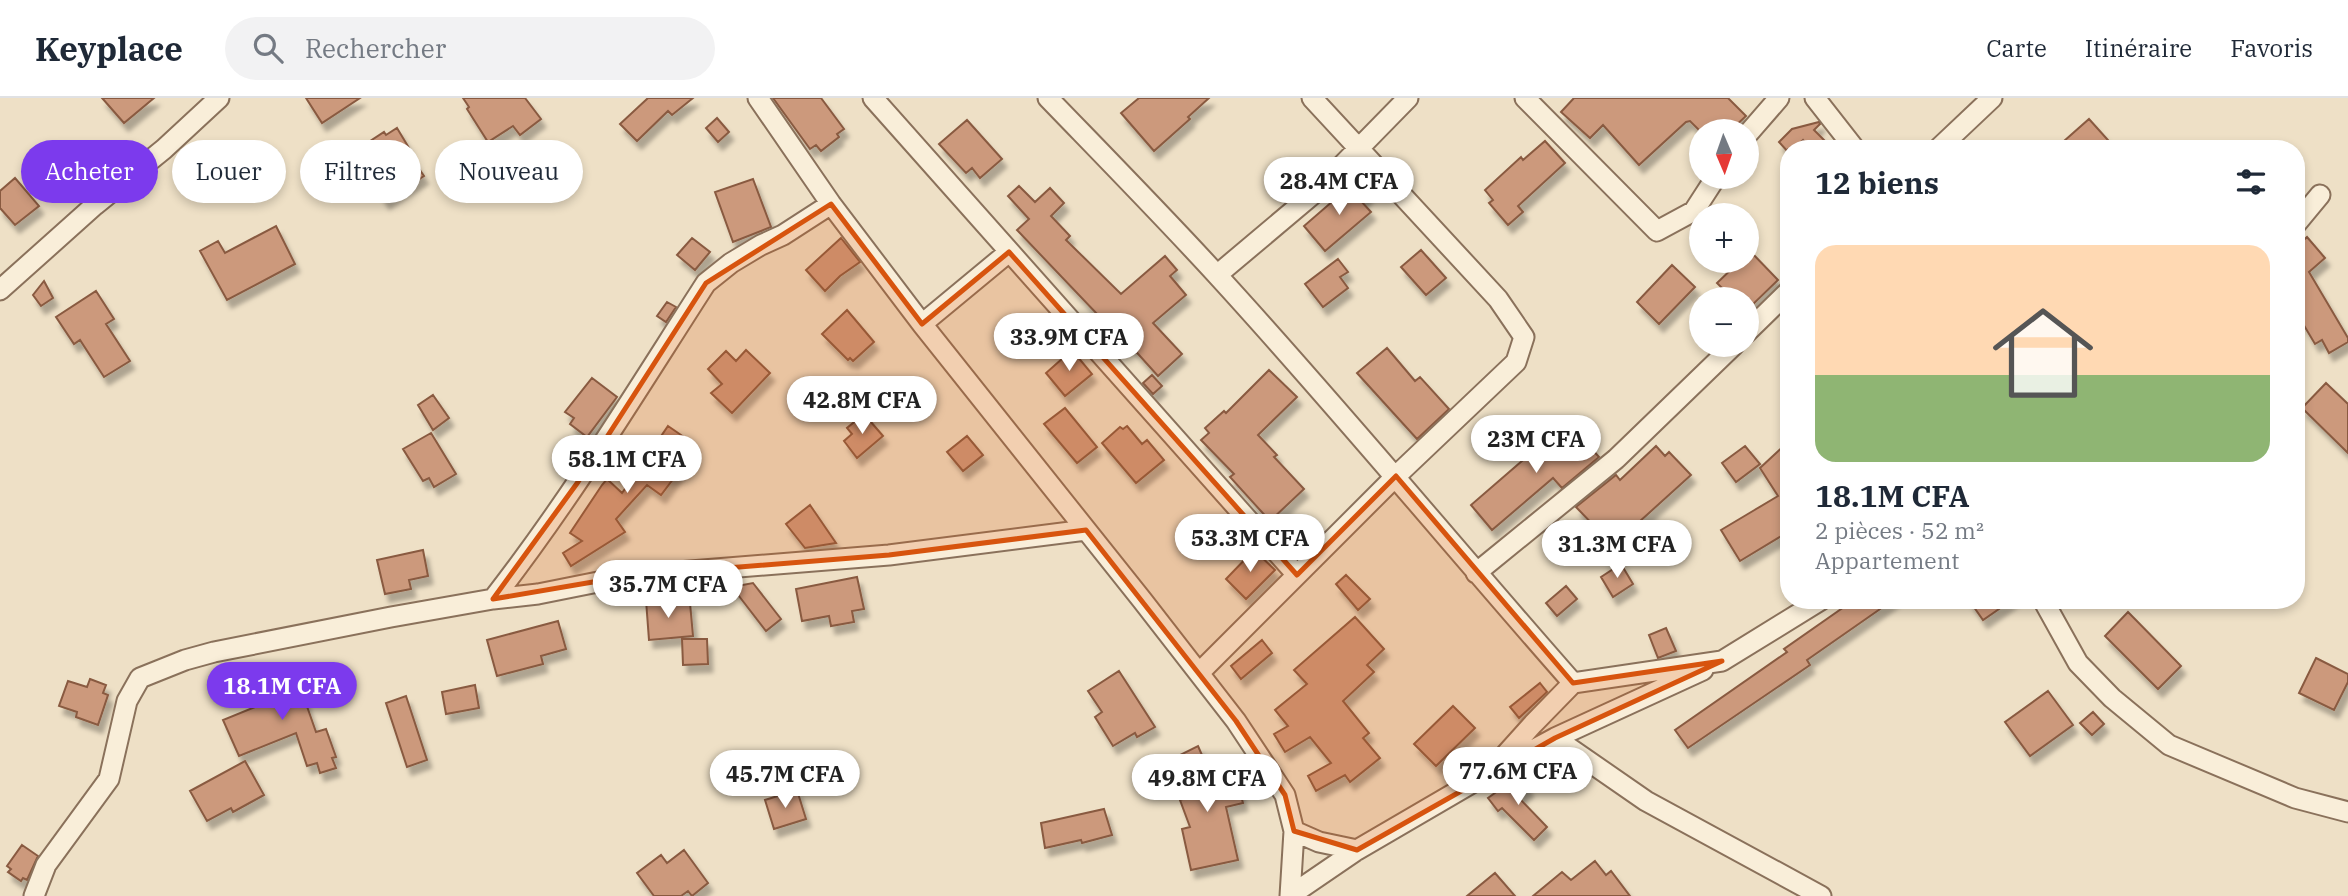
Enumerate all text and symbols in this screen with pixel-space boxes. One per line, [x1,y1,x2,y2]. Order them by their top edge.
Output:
search box [225,17,715,80]
text: Keyplace [35,27,183,70]
icon: search [249,29,287,67]
text: Rechercher [305,31,446,65]
text: Carte [1986,32,2047,64]
text: Itinéraire [2085,32,2192,64]
text: Favoris [2230,32,2313,64]
north arrow [1689,119,1759,189]
map controls [1689,119,1759,357]
chip: Acheter [21,140,158,203]
chip: Louer [172,140,286,203]
chip: Filtres [300,140,421,203]
chip: Nouveau [435,140,583,203]
pin: 28.4M CFA [1259,158,1419,217]
text: 12 biens [1815,163,1939,202]
icon: filters [2232,163,2270,201]
text: 28.4M CFA [1280,165,1398,195]
button: + [1689,203,1759,273]
button: − [1689,287,1759,357]
icon: home [1980,290,2106,416]
pin: 33.9M CFA [989,314,1149,373]
text: 33.9M CFA [1010,321,1128,351]
pin: 42.8M CFA [782,376,942,436]
text: 42.8M CFA [803,384,921,414]
pin: 23M CFA [1471,416,1601,475]
text: 23M CFA [1487,423,1585,453]
pin: 58.1M CFA [547,436,707,495]
text: 58.1M CFA [568,443,686,473]
text: 18.1M CFA [1815,476,1969,515]
pin: 53.3M CFA [1170,514,1330,574]
text: 2 pièces · 52 m² [1815,515,1984,545]
pin: 31.3M CFA [1537,520,1697,580]
text: 53.3M CFA [1191,522,1309,552]
text: 31.3M CFA [1558,528,1676,558]
text: Appartement [1815,545,1959,575]
pin: 35.7M CFA [588,560,748,620]
text: 35.7M CFA [609,568,727,598]
pin: 18.1M CFA [202,662,362,722]
text: 18.1M CFA [223,670,341,700]
pin: 77.6M CFA [1438,748,1598,807]
pin: 45.7M CFA [705,750,865,810]
pin: 49.8M CFA [1127,754,1287,814]
text: 77.6M CFA [1459,755,1577,785]
text: 45.7M CFA [726,758,844,788]
text: 49.8M CFA [1148,762,1266,792]

